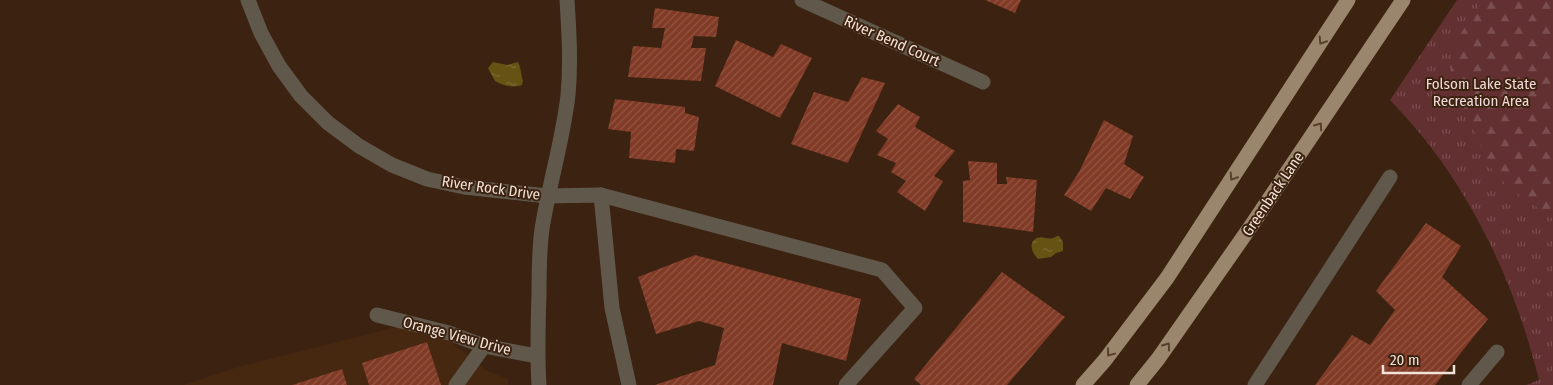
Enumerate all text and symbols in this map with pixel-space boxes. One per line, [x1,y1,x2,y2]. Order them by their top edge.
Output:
street label: River Bend Court [841,12,943,70]
one-way arrow [1319,35,1328,44]
park label: Folsom Lake State Recreation Area [1426,75,1536,110]
one-way arrow [1312,122,1322,131]
street label: Greenback Lane [1238,149,1308,239]
one-way arrow [1230,171,1239,181]
street label: River Rock Drive [441,172,541,204]
street label: Orange View Drive [401,313,513,359]
scale bar [1383,342,1454,374]
one-way arrow [1161,343,1170,352]
one-way arrow [1107,347,1116,357]
text: 20 m [1390,351,1420,369]

